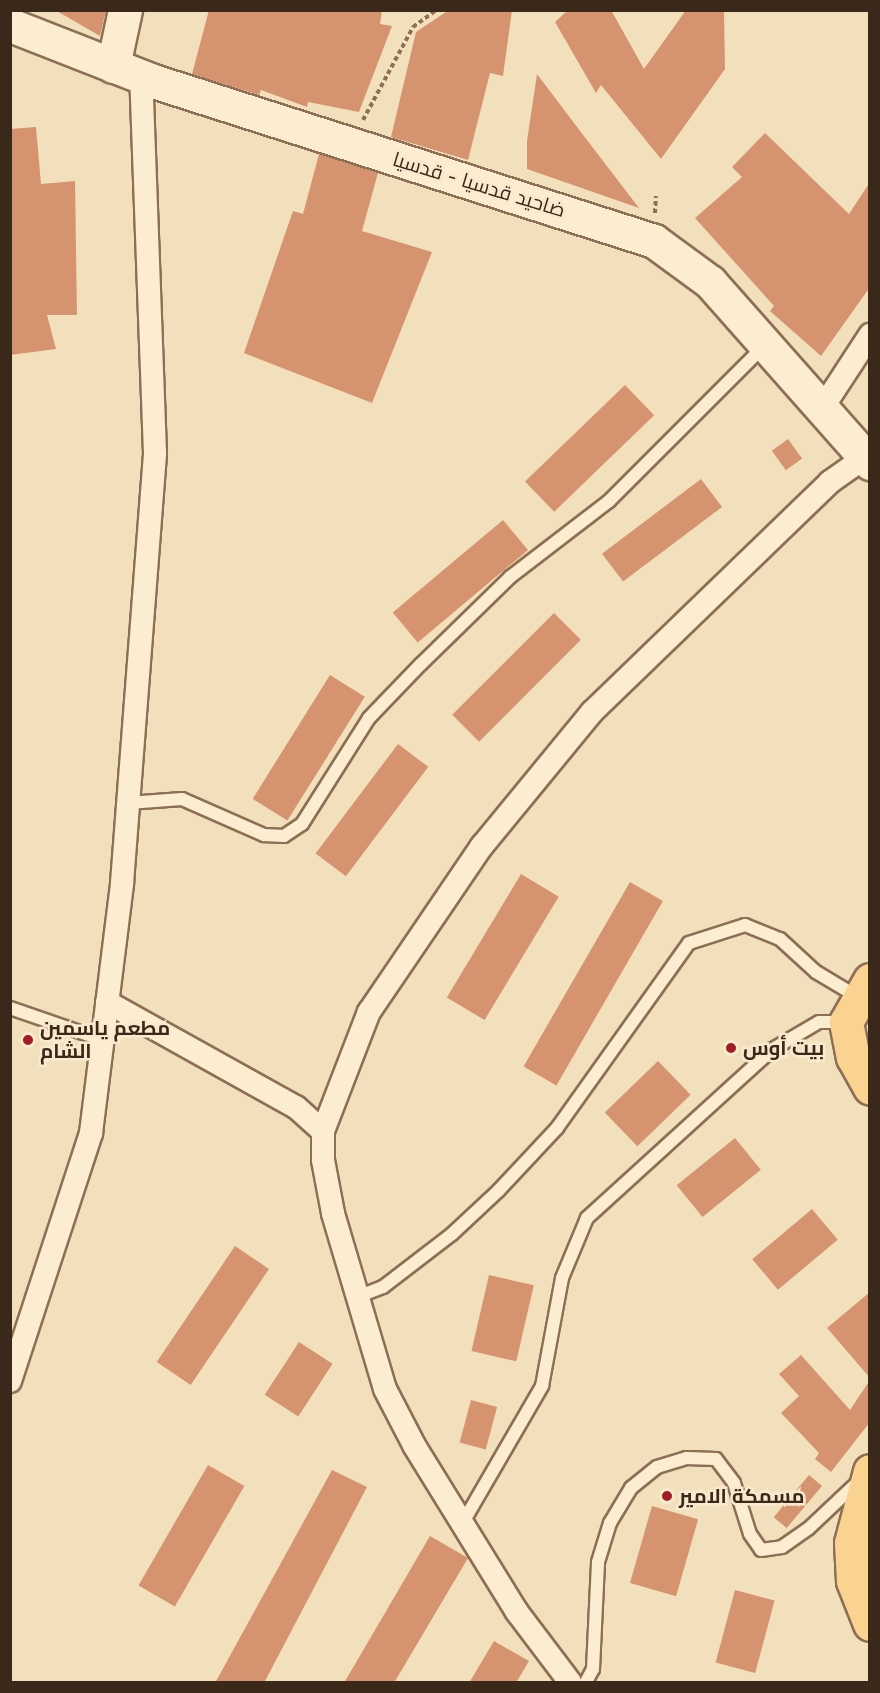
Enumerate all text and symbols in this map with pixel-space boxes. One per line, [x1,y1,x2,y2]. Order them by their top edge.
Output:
street label: ضاحيد قدسيا - قدسيا [390,147,568,223]
place label: مطعم ياسمين الشام [40,1016,170,1063]
marker: مطعم ياسمين الشام [21,1033,35,1047]
place label: بيت أوس [743,1036,824,1060]
marker: بيت أوس [724,1041,738,1055]
place label: مسمكة الامير [679,1484,804,1508]
marker: مسمكة الامير [660,1489,674,1503]

